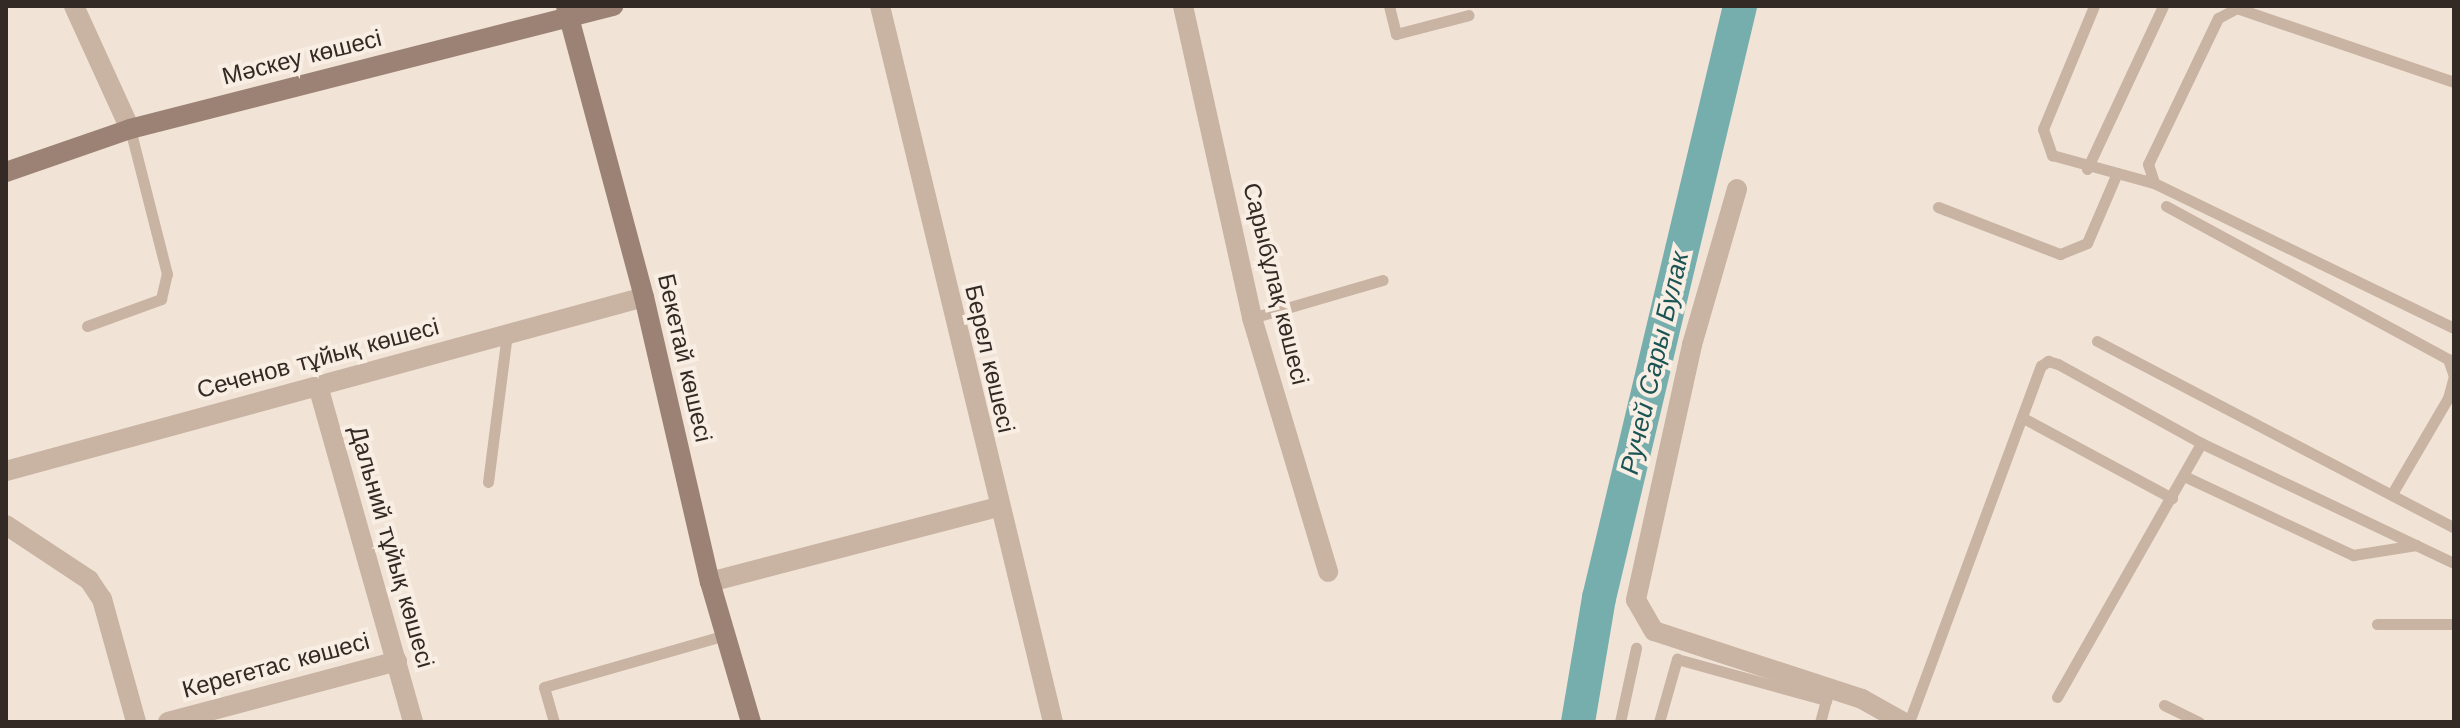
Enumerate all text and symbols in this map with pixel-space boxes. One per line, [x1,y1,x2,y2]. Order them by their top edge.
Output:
street label: Мәскеу көшесі [219,24,385,92]
street label: Сарыбұлақ көшесі [1236,180,1314,388]
water label: Ручей Сары Булак [1614,249,1696,477]
street label: Бекетай көшесі [651,271,717,445]
street label: Берел көшесі [958,282,1020,436]
street label: Сеченов тұйық көшесі [194,313,442,405]
street label: Дальний тұйық көшесі [343,423,439,671]
street label: Керегетас көшесі [179,627,373,705]

